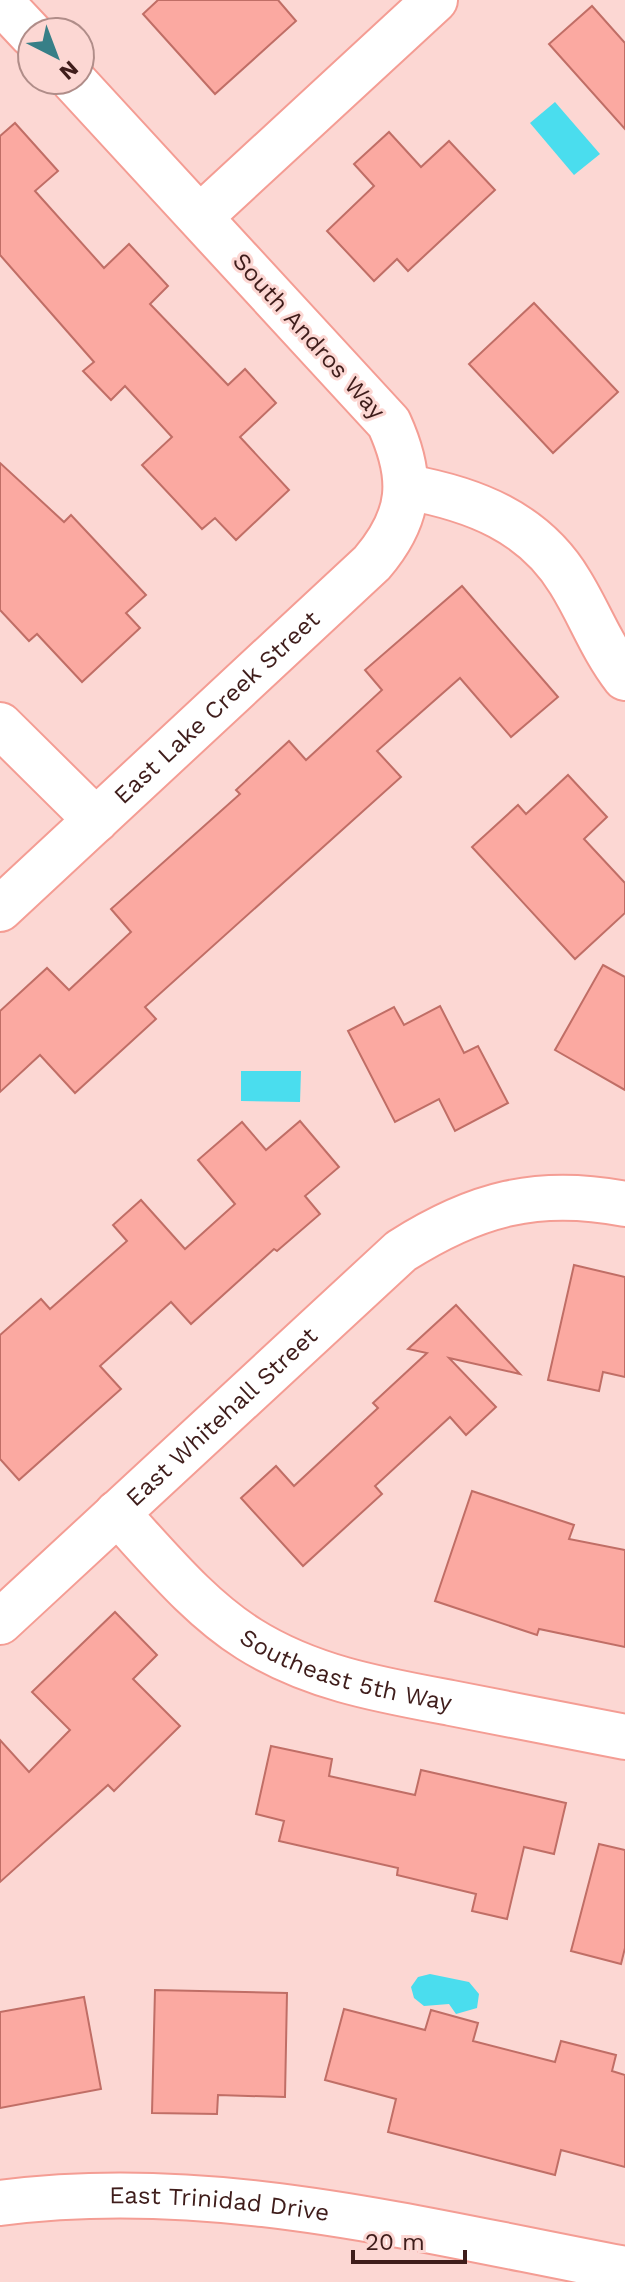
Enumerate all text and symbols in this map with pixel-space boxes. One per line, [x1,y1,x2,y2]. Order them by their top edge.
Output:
north arrow [16,16,96,96]
text: N [55,56,83,85]
street label: South Andros Way [227,247,391,425]
street label: East Lake Creek Street [108,605,325,810]
street label: East Whitehall Street [120,1322,323,1512]
street label: Southeast 5th Way [235,1623,455,1717]
street label: East Trinidad Drive [109,2181,331,2227]
scale bar [353,2214,465,2264]
text: 20 m [365,2228,425,2256]

